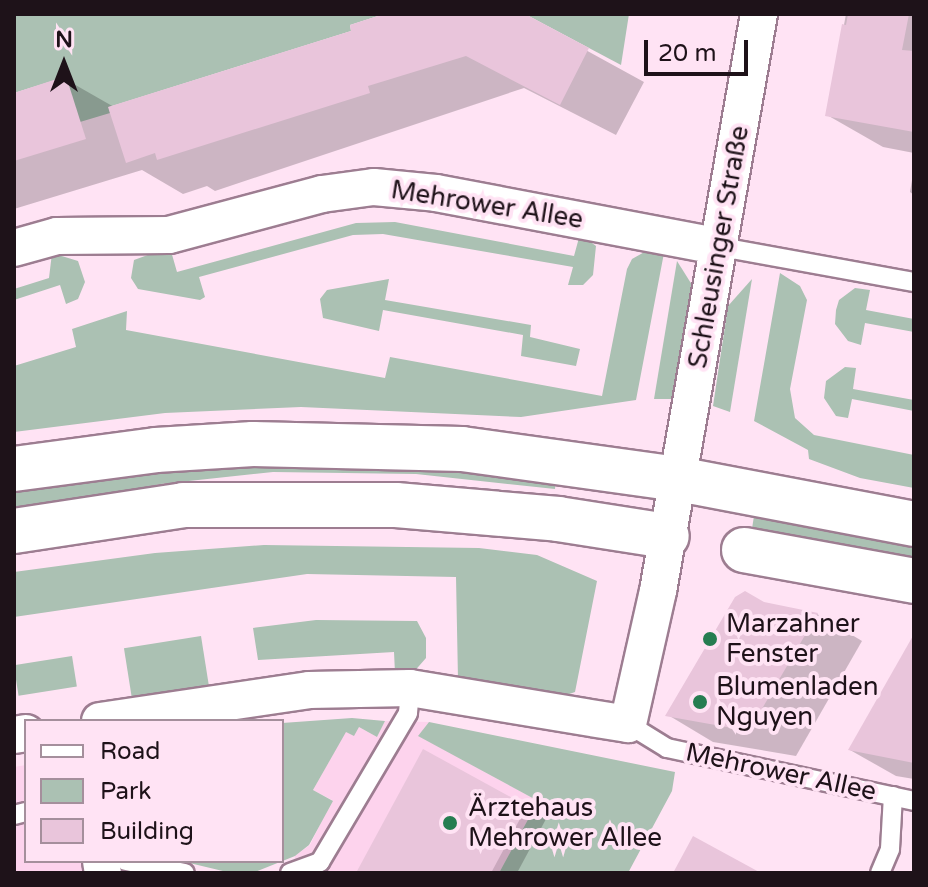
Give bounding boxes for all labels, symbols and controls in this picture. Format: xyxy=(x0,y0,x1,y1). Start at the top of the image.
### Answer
north arrow xyxy=(24,24,104,104)
scale bar xyxy=(648,24,752,74)
text: N xyxy=(55,27,73,53)
text: 20 m xyxy=(658,39,716,68)
street label: Schleusinger Straße xyxy=(682,123,756,371)
street label: Mehrower Allee xyxy=(389,174,585,236)
place label: Marzahner Fenster xyxy=(726,608,860,670)
marker: Marzahner Fenster xyxy=(701,630,719,648)
place label: Blumenladen Nguyen xyxy=(716,671,879,732)
marker: Blumenladen Nguyen xyxy=(691,693,709,711)
legend xyxy=(24,719,284,863)
text: Road xyxy=(100,737,160,766)
street label: Mehrower Allee xyxy=(683,737,879,807)
text: Park xyxy=(100,777,151,806)
place label: Ärztehaus Mehrower Allee xyxy=(468,792,662,854)
marker: Ärztehaus Mehrower Allee xyxy=(439,812,461,834)
text: Building xyxy=(100,817,194,846)

